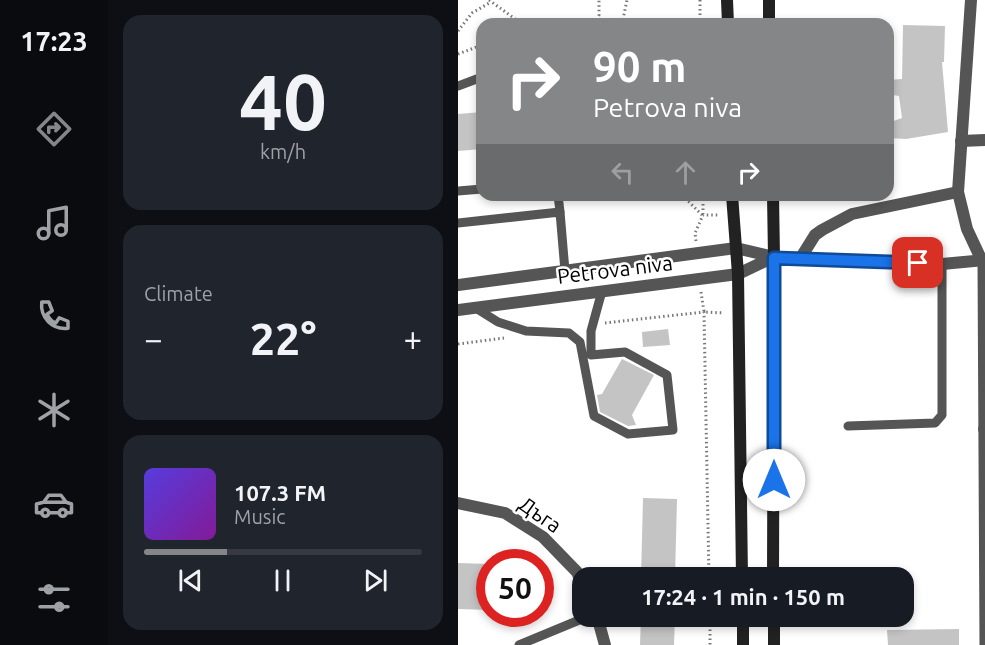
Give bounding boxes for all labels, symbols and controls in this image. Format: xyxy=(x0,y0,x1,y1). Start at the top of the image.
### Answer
text: 17:23 xyxy=(20,26,88,56)
icon: right xyxy=(494,42,572,120)
text: 90 m xyxy=(593,43,687,90)
text: 40 xyxy=(239,57,327,145)
text: Petrova niva xyxy=(593,92,742,122)
icon: directions xyxy=(33,108,75,150)
text: km/h xyxy=(260,140,306,163)
icon: left xyxy=(606,156,639,189)
icon: ahead xyxy=(669,156,702,189)
icon: right xyxy=(732,156,765,189)
icon: music xyxy=(33,202,75,244)
pin xyxy=(892,237,943,288)
icon: arrive xyxy=(901,246,934,279)
street label: Petrova niva xyxy=(556,250,674,288)
text: Climate xyxy=(144,282,213,305)
icon: phone xyxy=(33,295,75,337)
text: 22° xyxy=(250,313,316,364)
text: − xyxy=(144,320,163,357)
text: + xyxy=(403,320,422,357)
icon: climate xyxy=(33,389,75,431)
position arrow xyxy=(742,448,806,512)
text: 107.3 FM xyxy=(234,480,326,505)
icon: car xyxy=(33,483,75,525)
street label: Дъга xyxy=(515,491,566,537)
text: Music xyxy=(234,505,286,528)
speed limit sign: 50 xyxy=(476,549,554,627)
icon: previous xyxy=(174,564,207,597)
icon: pause xyxy=(266,564,299,597)
icon: next xyxy=(359,564,392,597)
icon: filters xyxy=(33,577,75,619)
text: 17:24 · 1 min · 150 m xyxy=(641,584,845,609)

